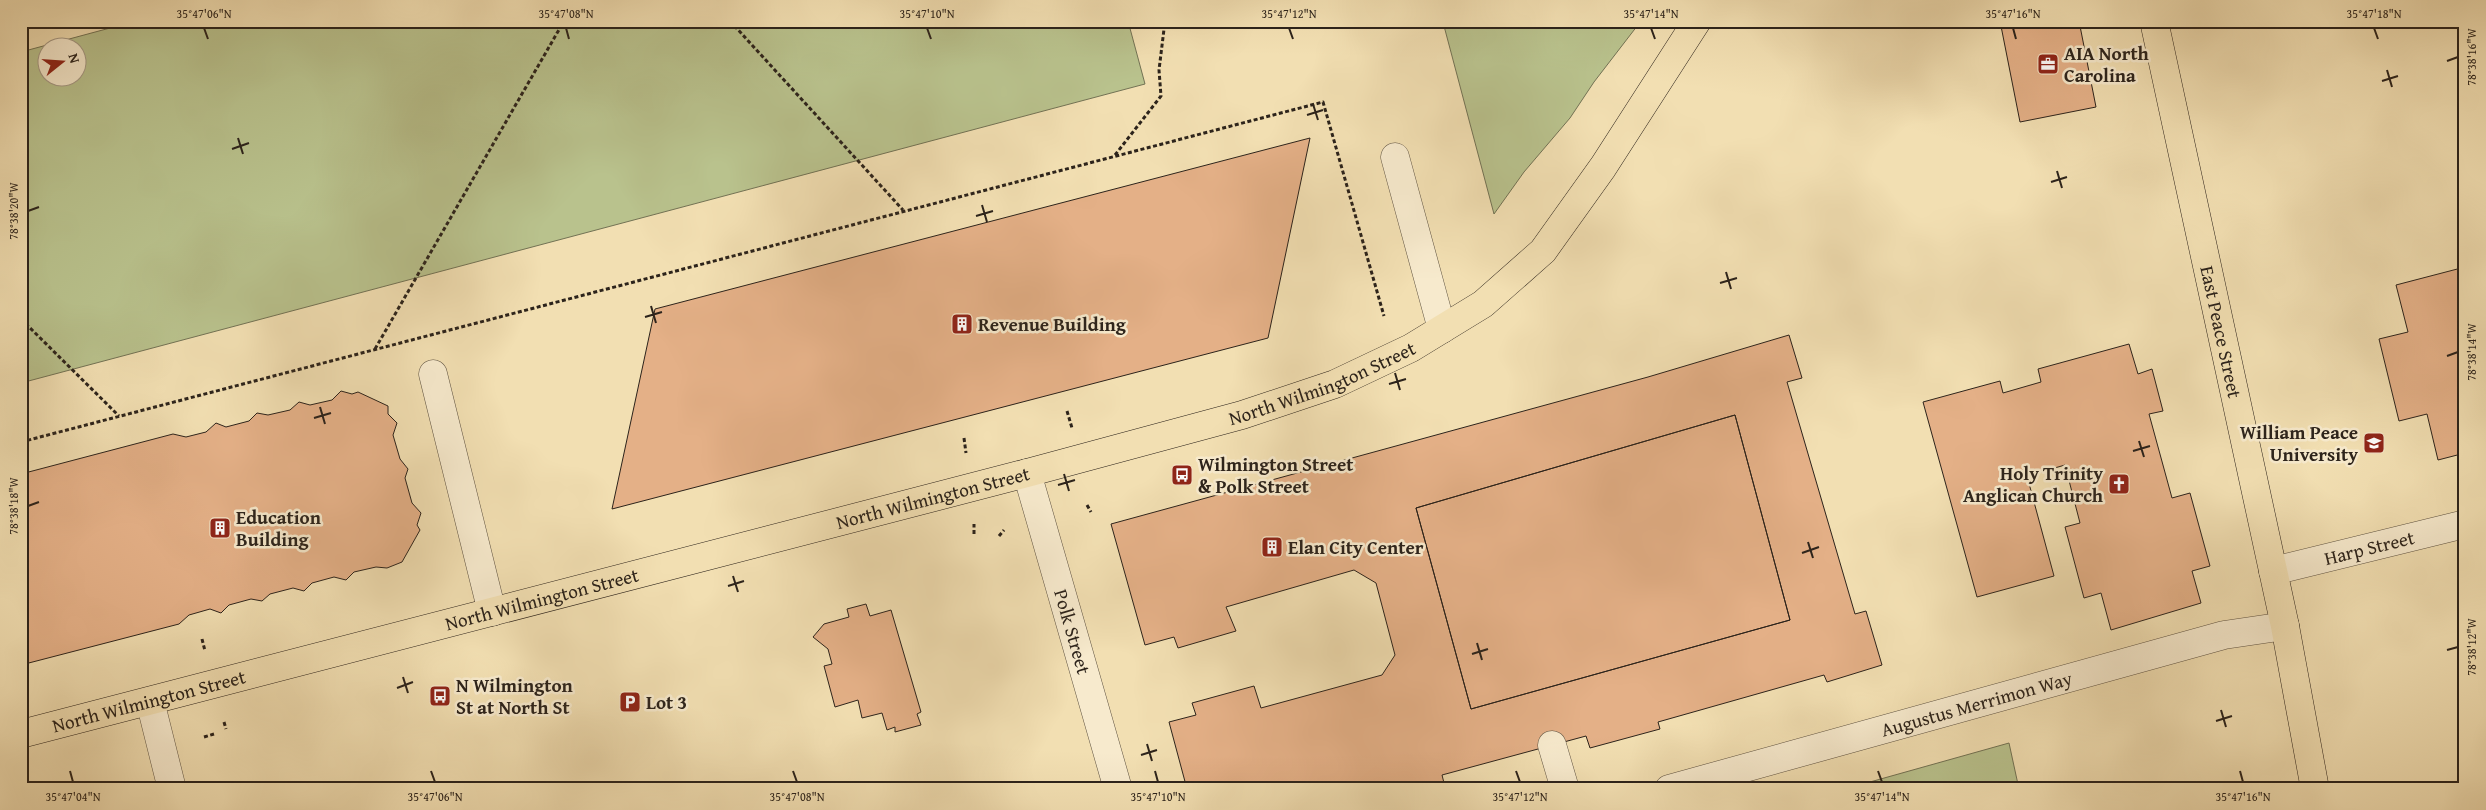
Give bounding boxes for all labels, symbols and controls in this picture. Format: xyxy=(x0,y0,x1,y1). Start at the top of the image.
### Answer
text: 35°47'06"N xyxy=(176,5,232,22)
text: 35°47'08"N xyxy=(538,5,594,22)
text: 35°47'10"N xyxy=(899,5,955,22)
text: 35°47'12"N xyxy=(1261,5,1317,22)
text: 35°47'14"N xyxy=(1623,5,1679,22)
text: 35°47'16"N xyxy=(1985,5,2041,22)
text: 35°47'18"N xyxy=(2346,5,2402,22)
text: 78°38'16"W xyxy=(2463,27,2480,86)
north arrow xyxy=(38,38,88,88)
place label: AIA North Carolina xyxy=(2064,39,2150,89)
text: N xyxy=(64,51,86,66)
office icon: AIA North Carolina xyxy=(2036,52,2060,76)
text: 78°38'20"W xyxy=(5,181,22,240)
street label: East Peace Street xyxy=(2193,263,2249,401)
place label: Revenue Building xyxy=(978,310,1127,338)
building icon: Revenue Building xyxy=(950,312,974,336)
text: 78°38'14"W xyxy=(2463,322,2480,381)
street label: North Wilmington Street xyxy=(1225,334,1420,432)
place label: William Peace University xyxy=(2240,418,2358,468)
school or university icon: William Peace University xyxy=(2362,431,2386,455)
place label: Wilmington Street & Polk Street xyxy=(1198,450,1354,500)
street label: North Wilmington Street xyxy=(833,459,1033,536)
place label: Holy Trinity Anglican Church xyxy=(1963,459,2104,509)
bus stop icon: Wilmington Street & Polk Street xyxy=(1170,463,1194,487)
church icon: Holy Trinity Anglican Church xyxy=(2107,472,2131,496)
text: 78°38'18"W xyxy=(5,476,22,535)
place label: Education Building xyxy=(236,503,322,553)
building icon: Education Building xyxy=(208,516,232,540)
street label: Harp Street xyxy=(2321,523,2417,572)
place label: Elan City Center xyxy=(1288,533,1424,561)
building icon: Elan City Center xyxy=(1260,535,1284,559)
street label: North Wilmington Street xyxy=(442,560,642,637)
street label: Polk Street xyxy=(1047,586,1098,678)
text: 78°38'12"W xyxy=(2463,617,2480,676)
street label: North Wilmington Street xyxy=(49,662,249,739)
street label: Augustus Merrimon Way xyxy=(1878,664,2076,744)
place label: N Wilmington St at North St xyxy=(456,671,574,721)
bus stop icon: N Wilmington St at North St xyxy=(428,684,452,708)
place label: Lot 3 xyxy=(646,688,687,716)
parking icon: Lot 3 xyxy=(618,690,642,714)
text: 35°47'04"N xyxy=(45,788,101,805)
text: 35°47'06"N xyxy=(407,788,463,805)
text: 35°47'08"N xyxy=(769,788,825,805)
text: 35°47'10"N xyxy=(1130,788,1186,805)
text: 35°47'12"N xyxy=(1492,788,1548,805)
text: 35°47'14"N xyxy=(1854,788,1910,805)
text: 35°47'16"N xyxy=(2215,788,2271,805)

